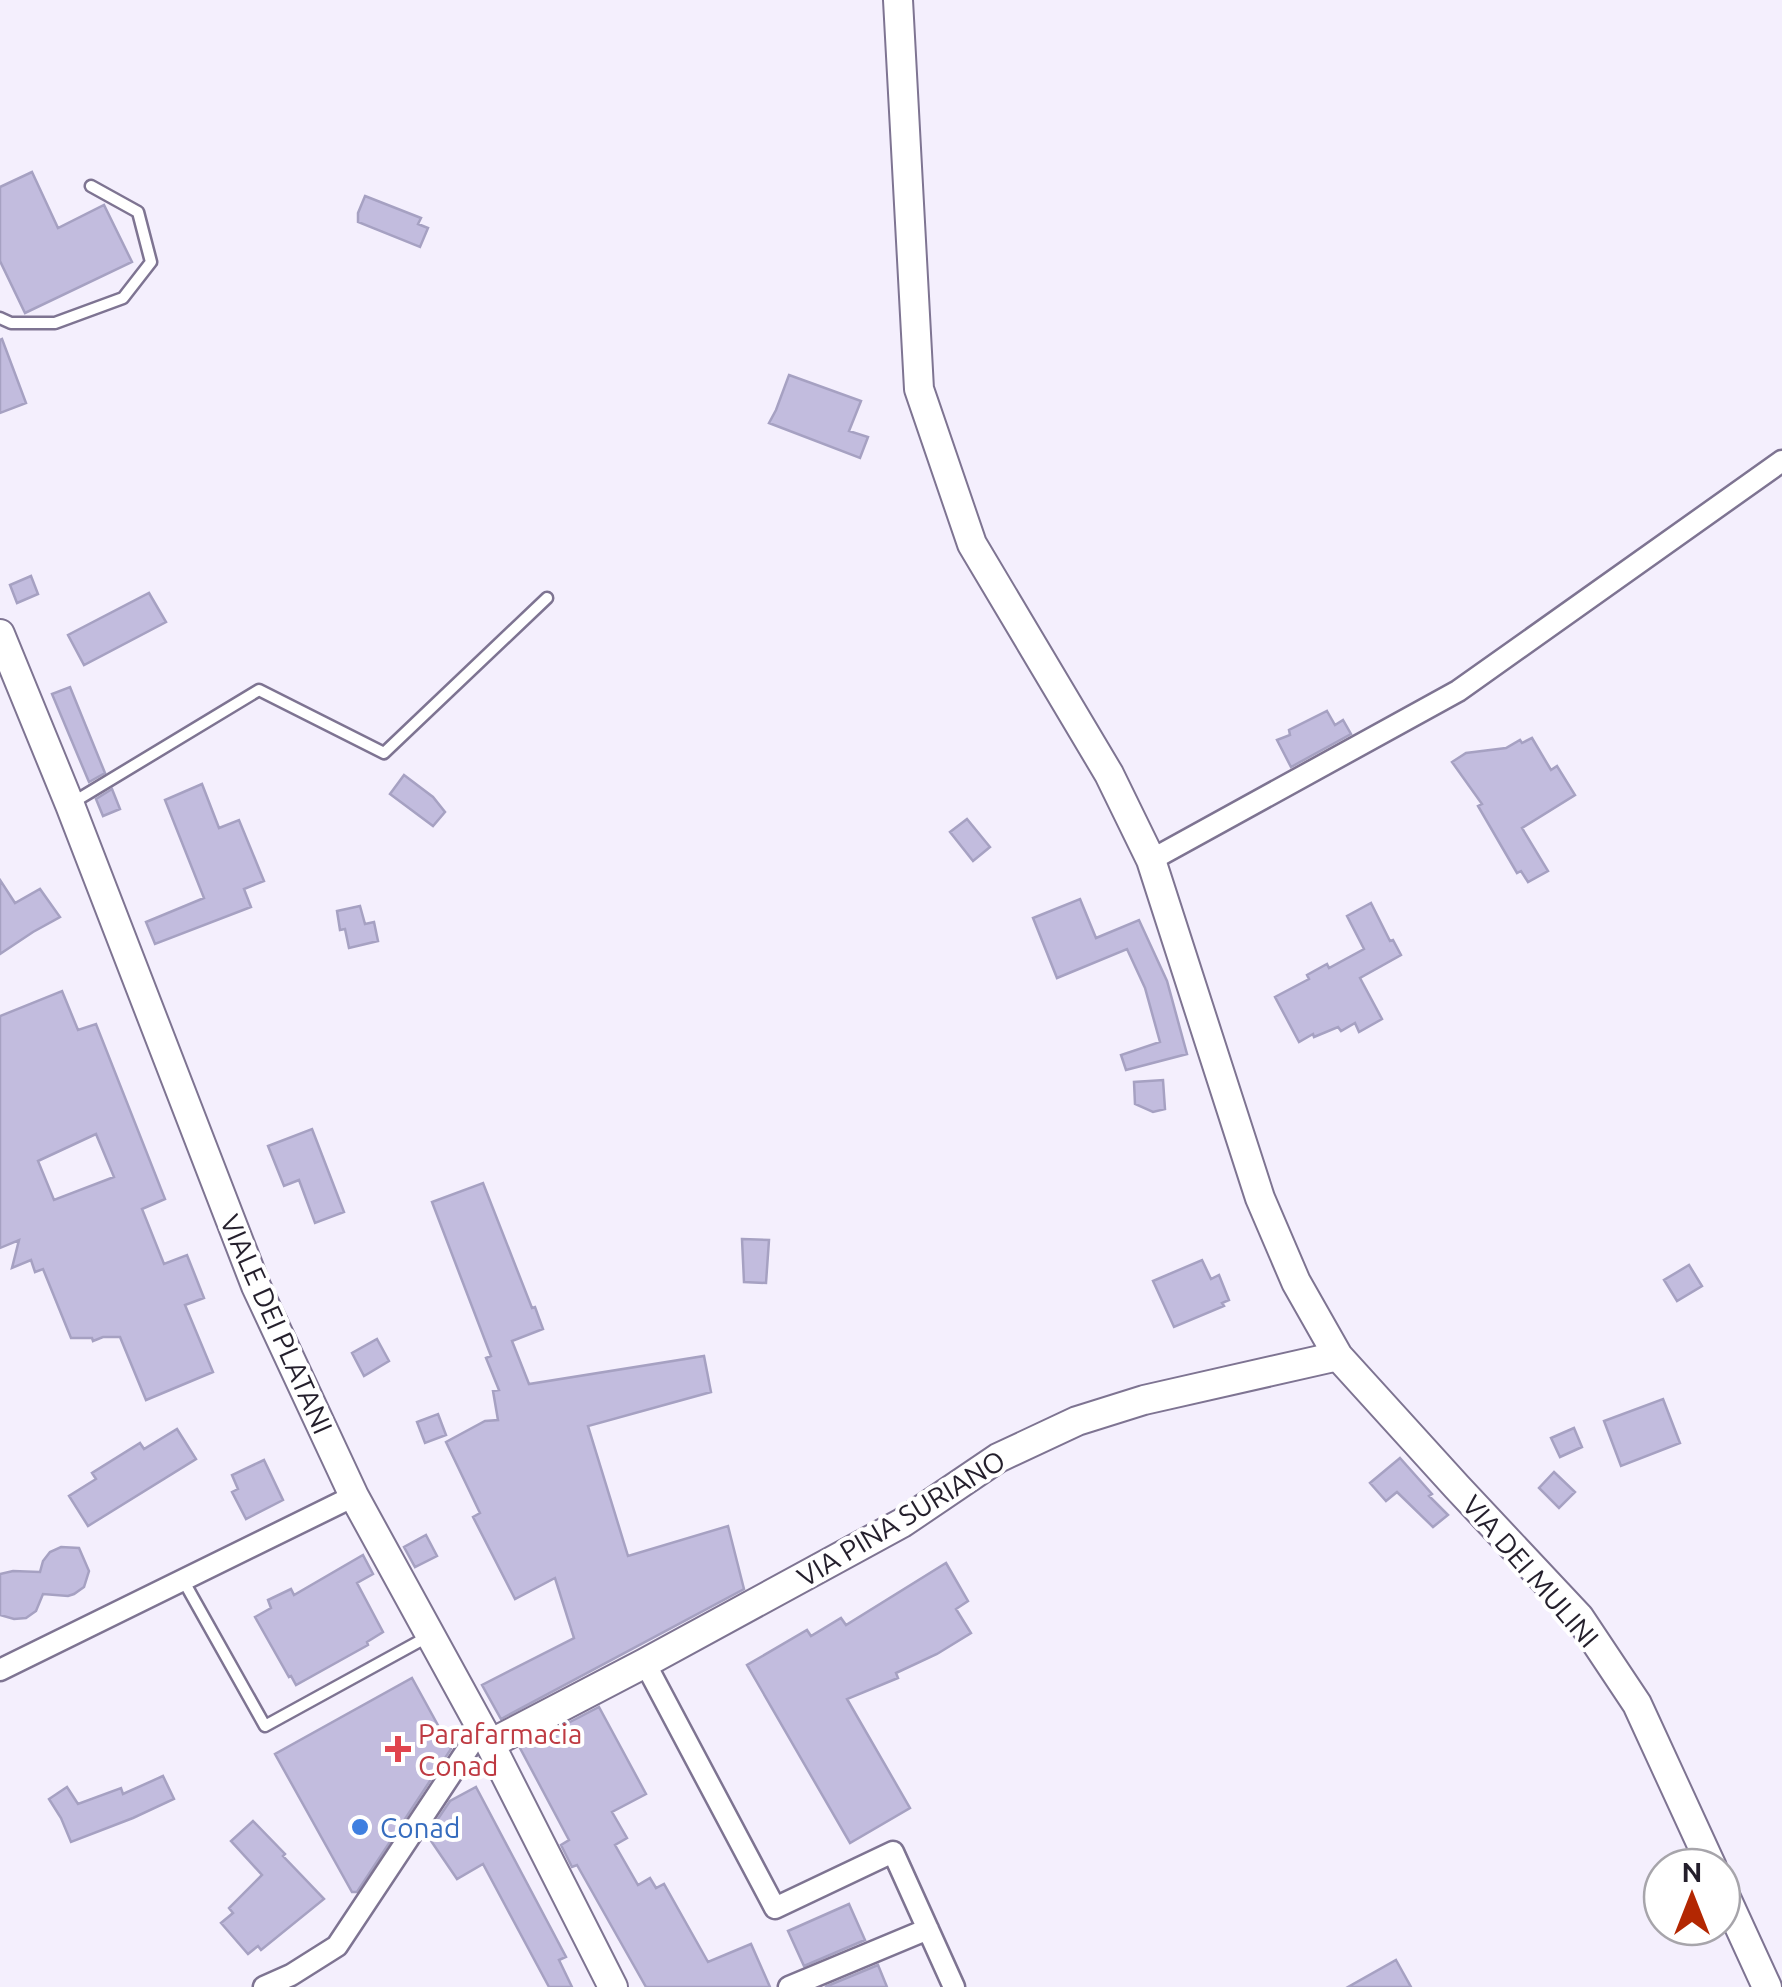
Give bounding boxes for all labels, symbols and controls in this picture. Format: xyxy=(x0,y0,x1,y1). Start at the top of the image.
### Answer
street label: VIALE DEI PLATANI xyxy=(215,1210,339,1438)
street label: VIA PINA SURIANO xyxy=(792,1444,1010,1592)
street label: VIA DEI MULINI xyxy=(1457,1489,1605,1653)
place label: Parafarmacia Conad xyxy=(418,1718,582,1781)
marker: Parafarmacia Conad xyxy=(387,1738,409,1760)
place label: Conad xyxy=(380,1812,460,1843)
marker: Conad xyxy=(349,1816,371,1838)
north arrow xyxy=(1642,1847,1742,1947)
text: N xyxy=(1682,1856,1702,1887)

